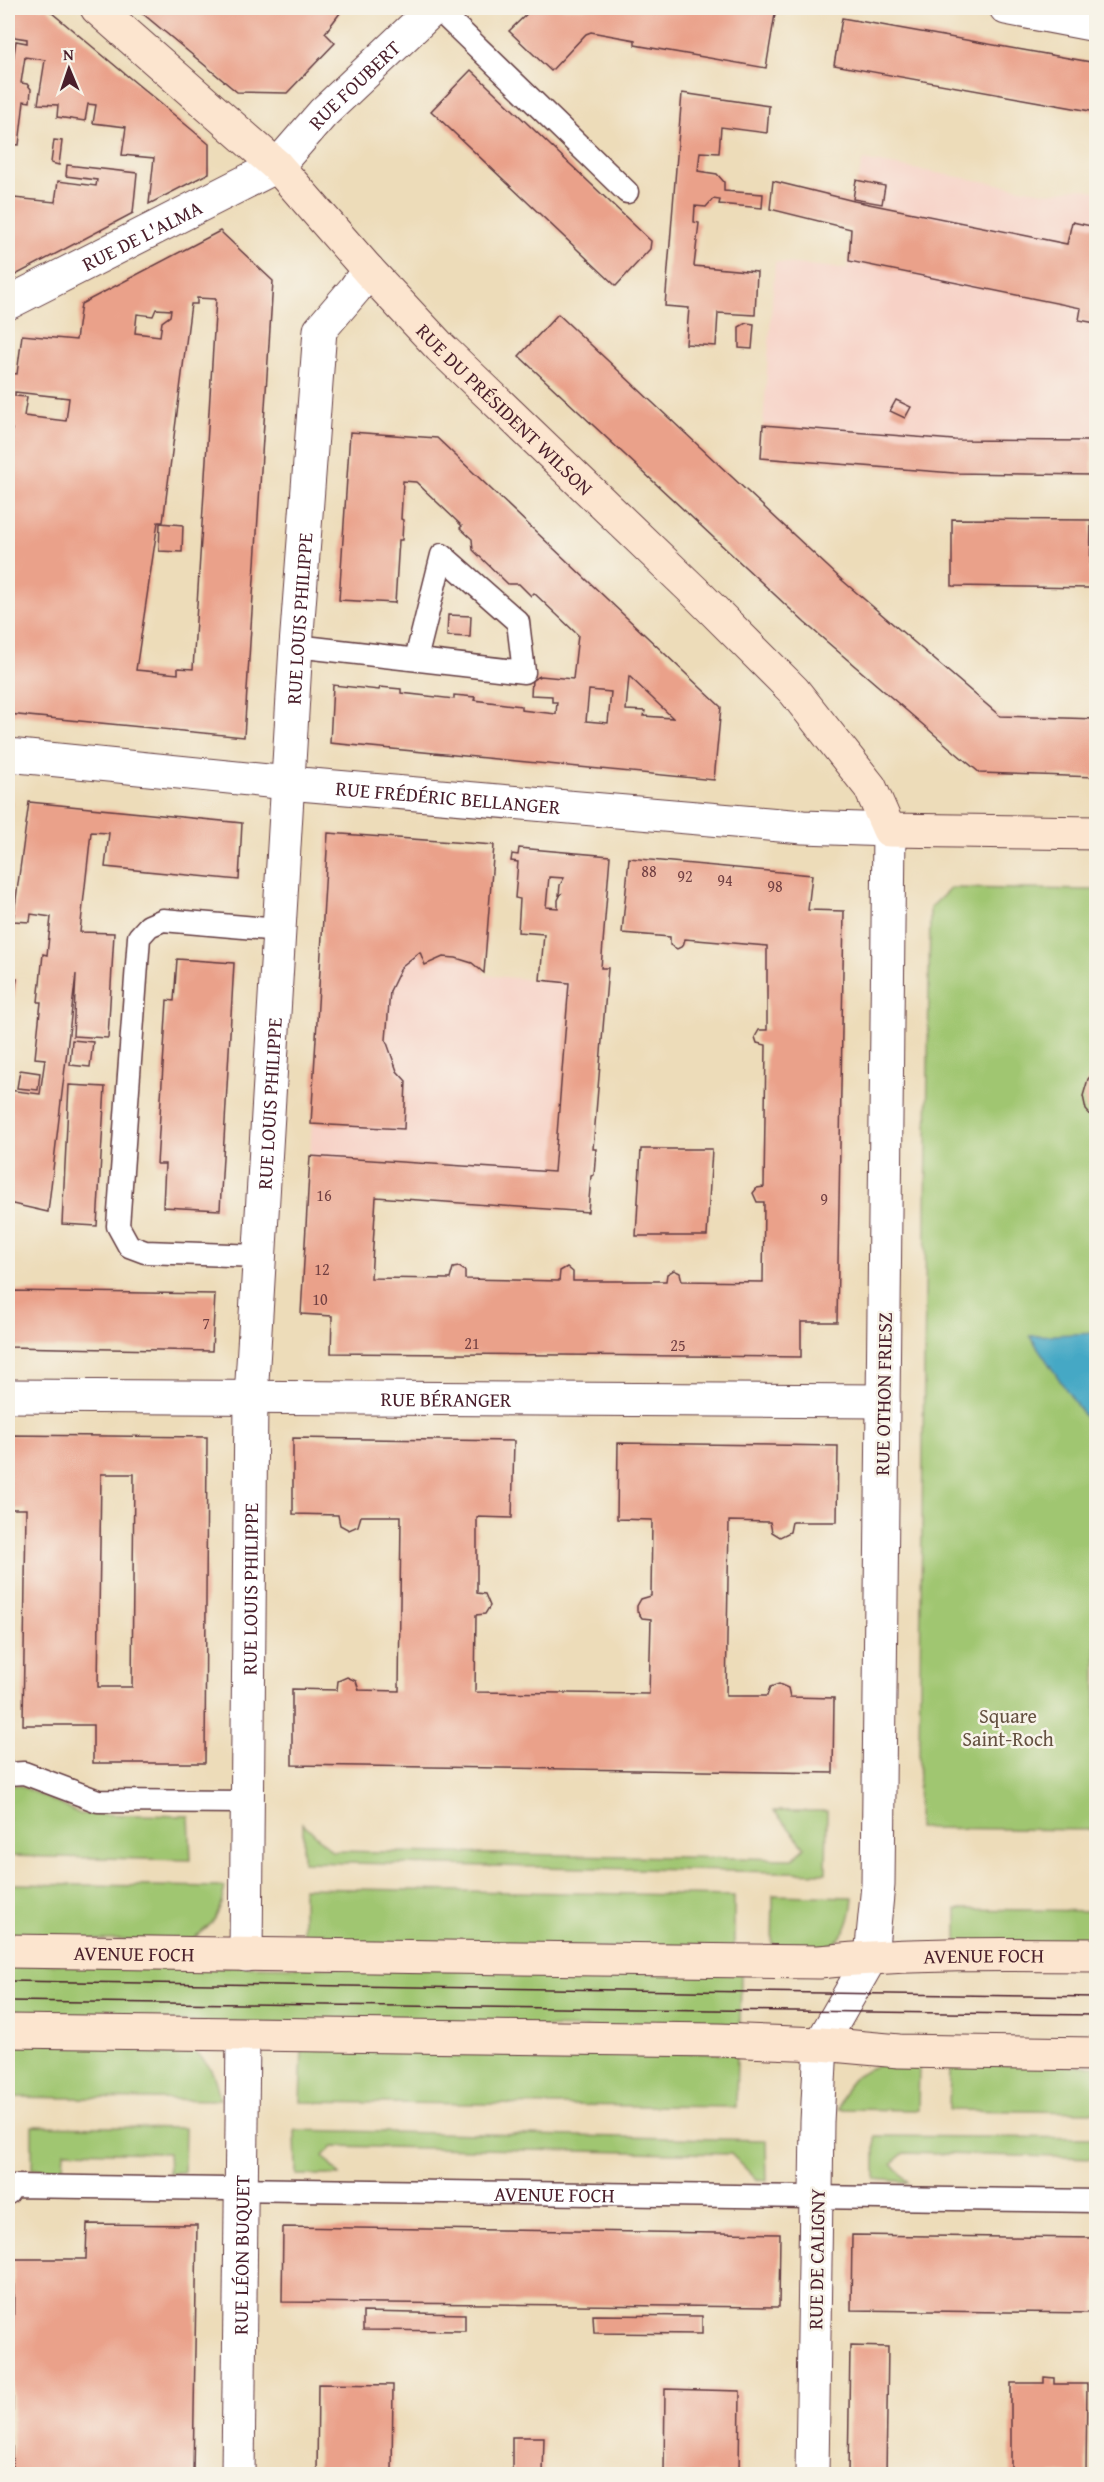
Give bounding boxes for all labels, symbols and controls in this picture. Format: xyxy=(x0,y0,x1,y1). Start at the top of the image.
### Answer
street label: RUE FOUBERT xyxy=(301,33,406,135)
north arrow xyxy=(39,39,99,99)
text: N xyxy=(63,42,75,66)
street label: RUE DE L'ALMA xyxy=(77,192,207,278)
street label: RUE DU PRÉSIDENT WILSON xyxy=(410,316,600,502)
street label: RUE LOUIS PHILIPPE xyxy=(278,531,319,705)
street label: RUE FRÉDÉRIC BELLANGER xyxy=(334,773,562,821)
house number: 88 xyxy=(641,859,657,883)
house number: 92 xyxy=(677,864,693,888)
house number: 94 xyxy=(717,868,733,892)
house number: 98 xyxy=(767,874,783,898)
street label: RUE LOUIS PHILIPPE xyxy=(249,1017,288,1190)
house number: 16 xyxy=(316,1183,332,1207)
house number: 9 xyxy=(820,1187,828,1211)
house number: 12 xyxy=(314,1257,330,1281)
house number: 10 xyxy=(312,1287,328,1311)
house number: 7 xyxy=(202,1311,210,1335)
street label: RUE OTHON FRIESZ xyxy=(867,1312,899,1476)
house number: 21 xyxy=(464,1331,480,1355)
house number: 25 xyxy=(670,1333,686,1357)
street label: RUE BÉRANGER xyxy=(380,1384,512,1413)
street label: RUE LOUIS PHILIPPE xyxy=(234,1503,265,1675)
park label: Square Saint-Roch xyxy=(962,1701,1054,1753)
street label: AVENUE FOCH xyxy=(73,1937,195,1968)
street label: AVENUE FOCH xyxy=(923,1940,1044,1970)
street label: RUE LÉON BUQUET xyxy=(225,2175,256,2335)
street label: AVENUE FOCH xyxy=(494,2178,615,2209)
street label: RUE DE CALIGNY xyxy=(800,2188,832,2330)

